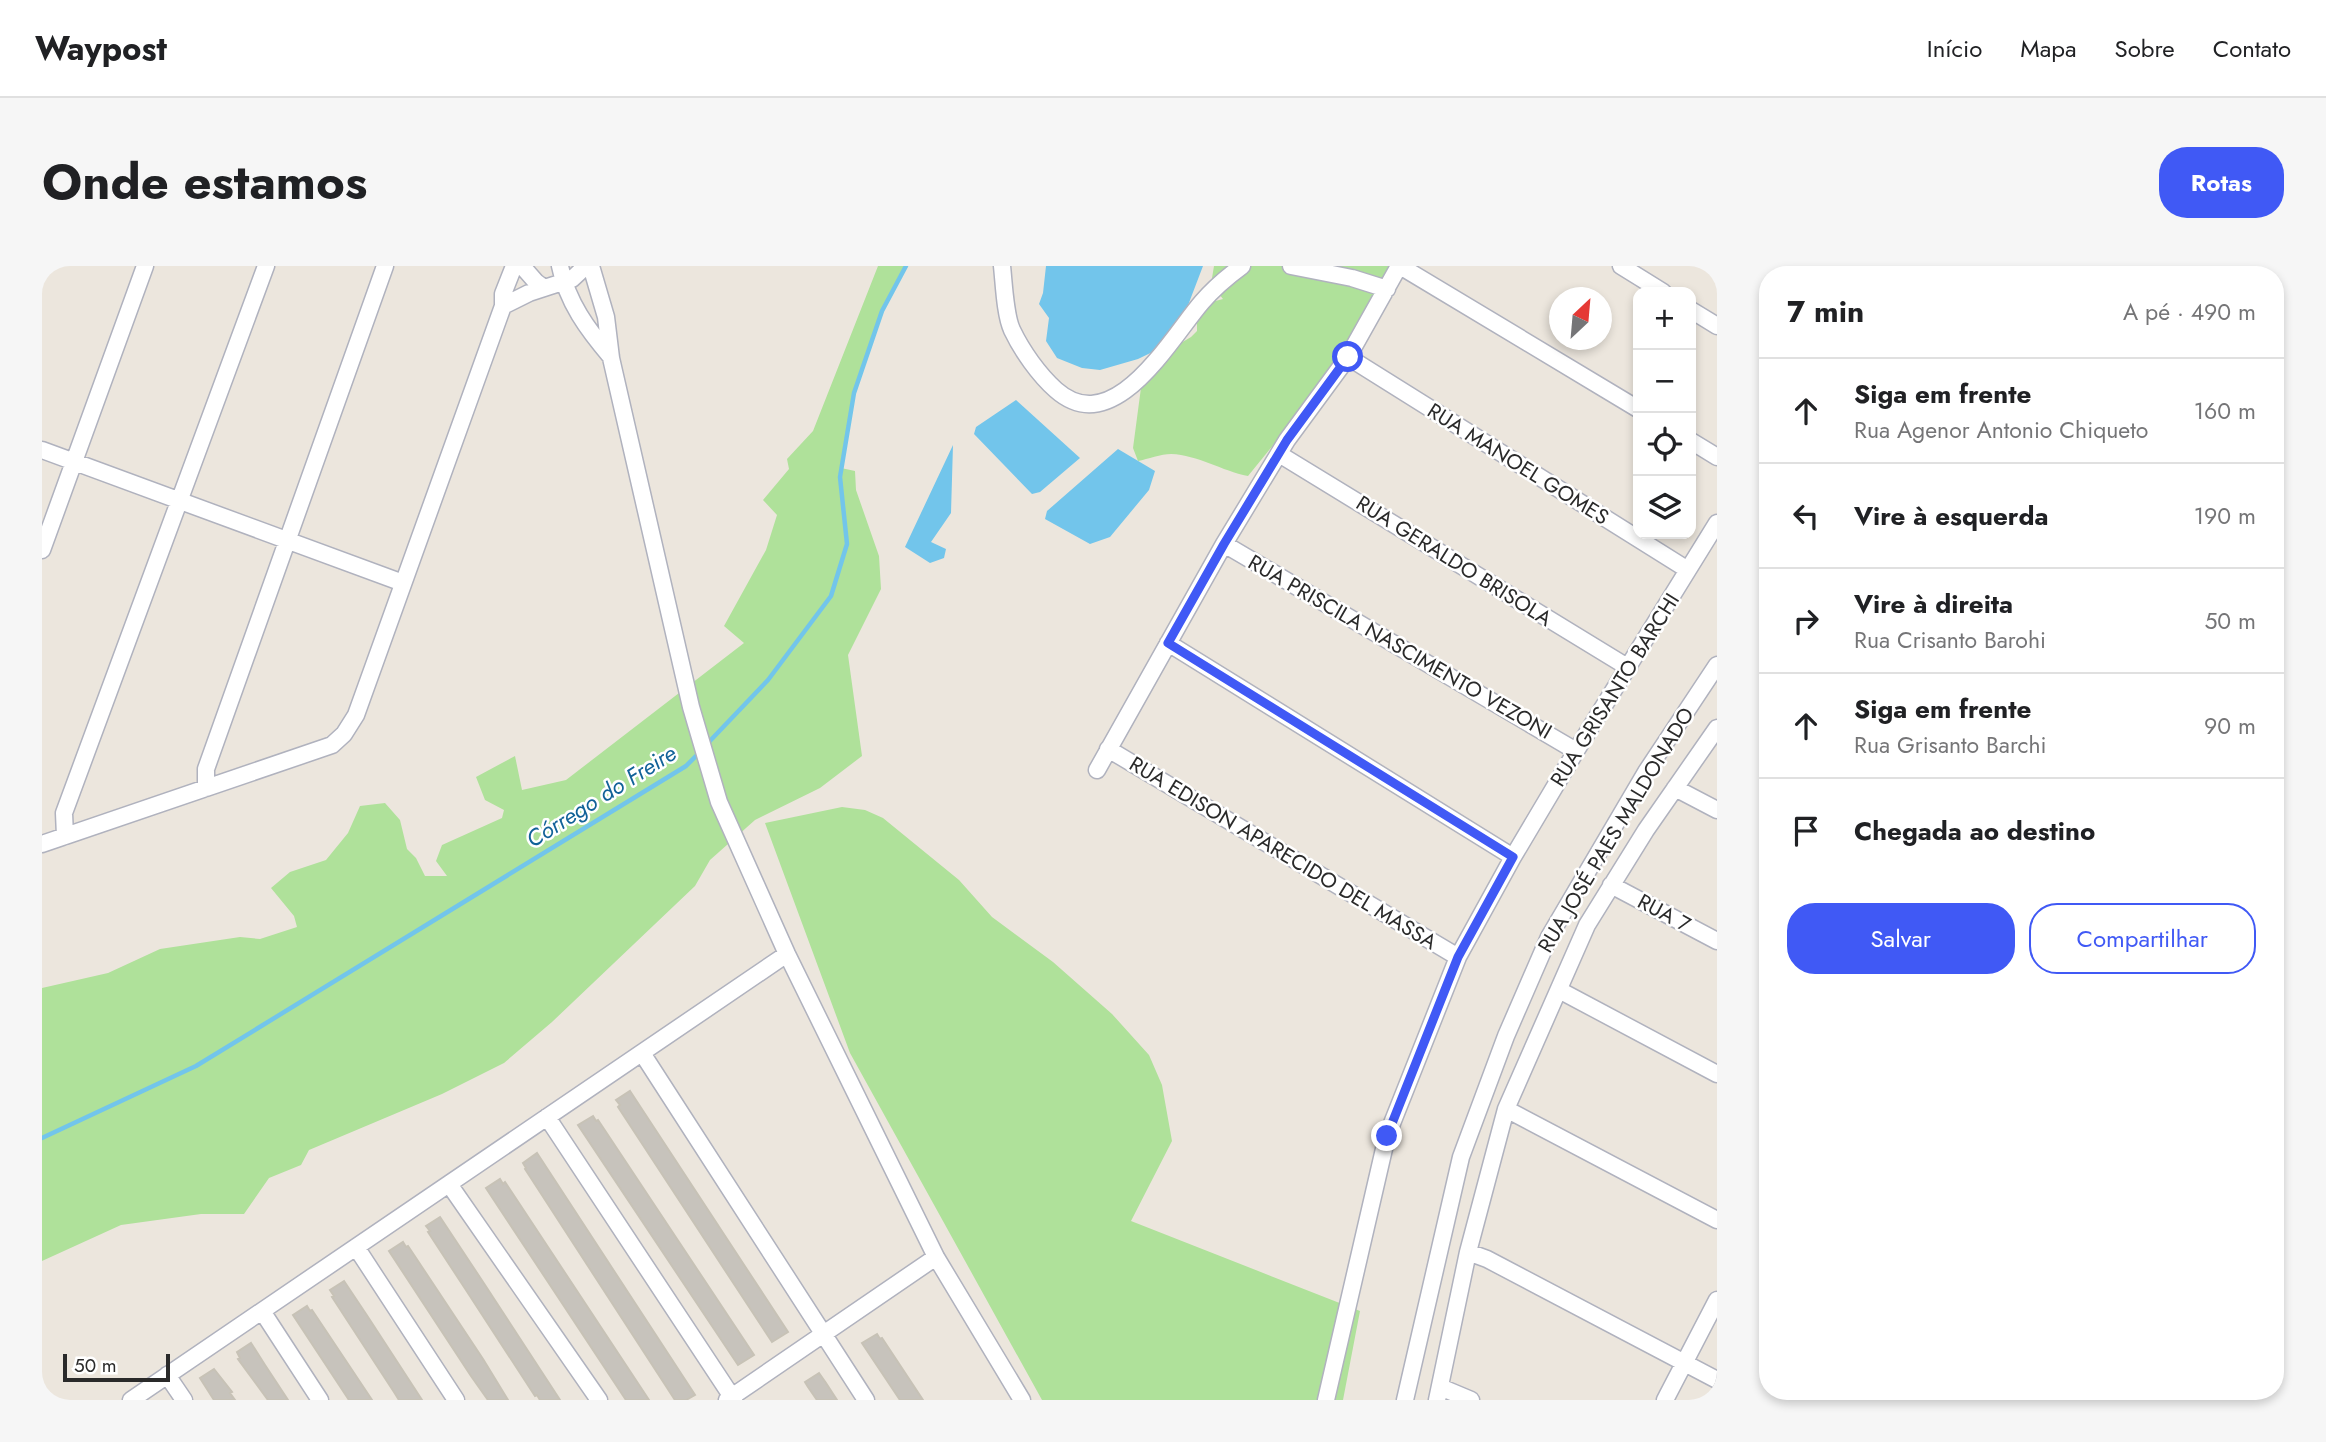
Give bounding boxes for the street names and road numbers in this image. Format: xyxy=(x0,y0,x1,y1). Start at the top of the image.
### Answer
street label: RUA MANOEL GOMES xyxy=(1421,396,1615,532)
street label: RUA GERALDO BRISOLA xyxy=(1350,488,1558,634)
street label: RUA PRISCILA NASCIMENTO VEZONI xyxy=(1243,547,1557,747)
street label: RUA GRISANTO BARCHI xyxy=(1543,587,1687,793)
street label: RUA JOSÉ PAES MALDONADO xyxy=(1531,702,1701,958)
street label: RUA EDISON APARECIDO DEL MASSA xyxy=(1124,749,1442,957)
street label: RUA 7 xyxy=(1632,887,1696,939)

